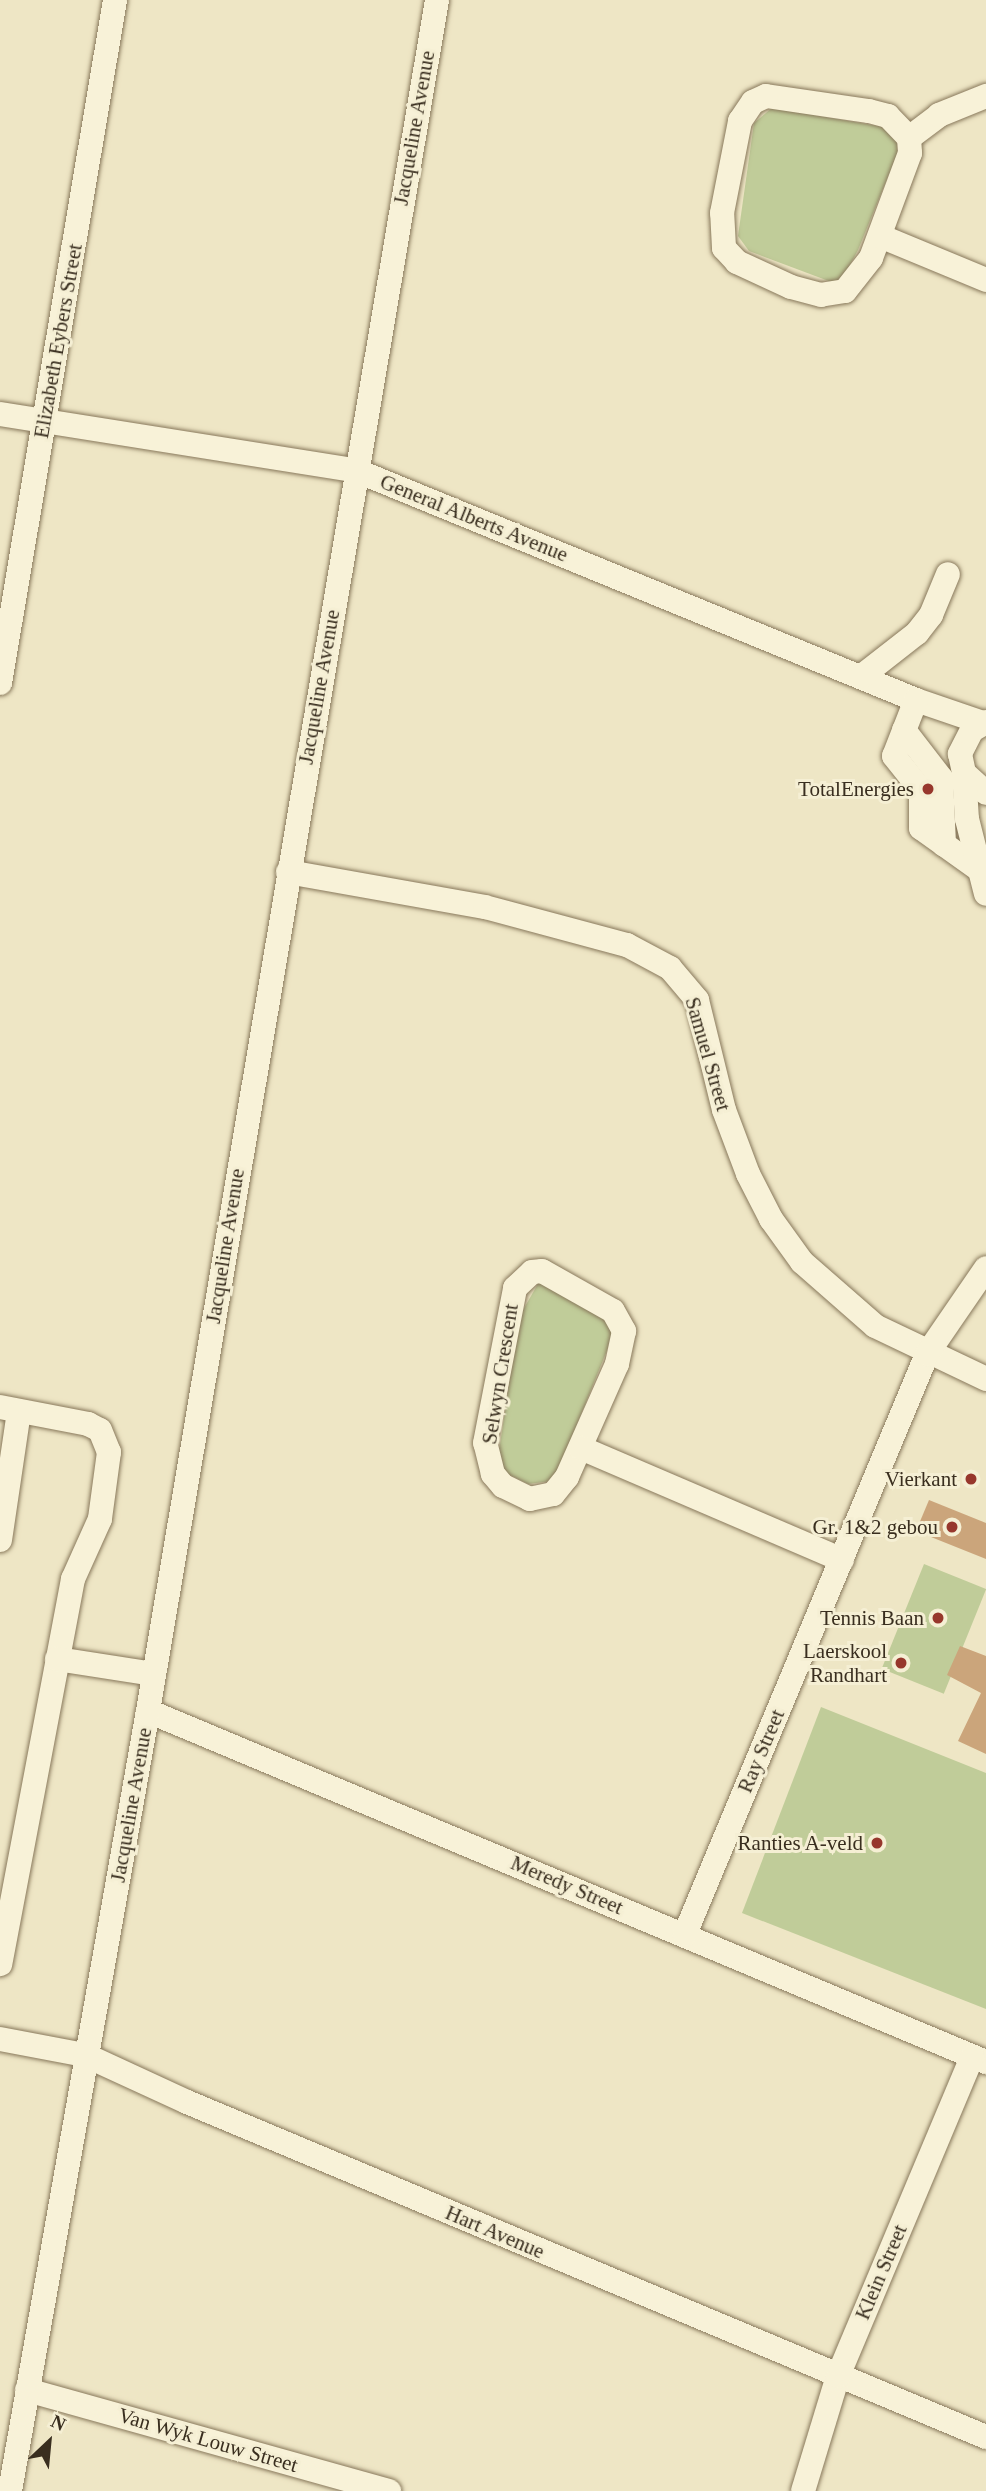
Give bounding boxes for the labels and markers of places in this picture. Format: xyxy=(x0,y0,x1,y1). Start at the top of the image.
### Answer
place label: TotalEnergies xyxy=(798,776,914,802)
marker: TotalEnergies xyxy=(920,781,936,797)
place label: Vierkant xyxy=(885,1466,957,1492)
marker: Vierkant xyxy=(963,1471,979,1487)
place label: Gr. 1&2 gebou xyxy=(813,1514,938,1540)
marker: Gr. 1&2 gebou xyxy=(944,1519,960,1535)
place label: Tennis Baan xyxy=(820,1605,924,1631)
marker: Tennis Baan xyxy=(930,1610,946,1626)
place label: Laerskool Randhart xyxy=(803,1638,887,1688)
marker: Laerskool Randhart xyxy=(893,1655,909,1671)
place label: Ranties A-veld xyxy=(736,1830,863,1856)
marker: Ranties A-veld xyxy=(869,1835,885,1851)

